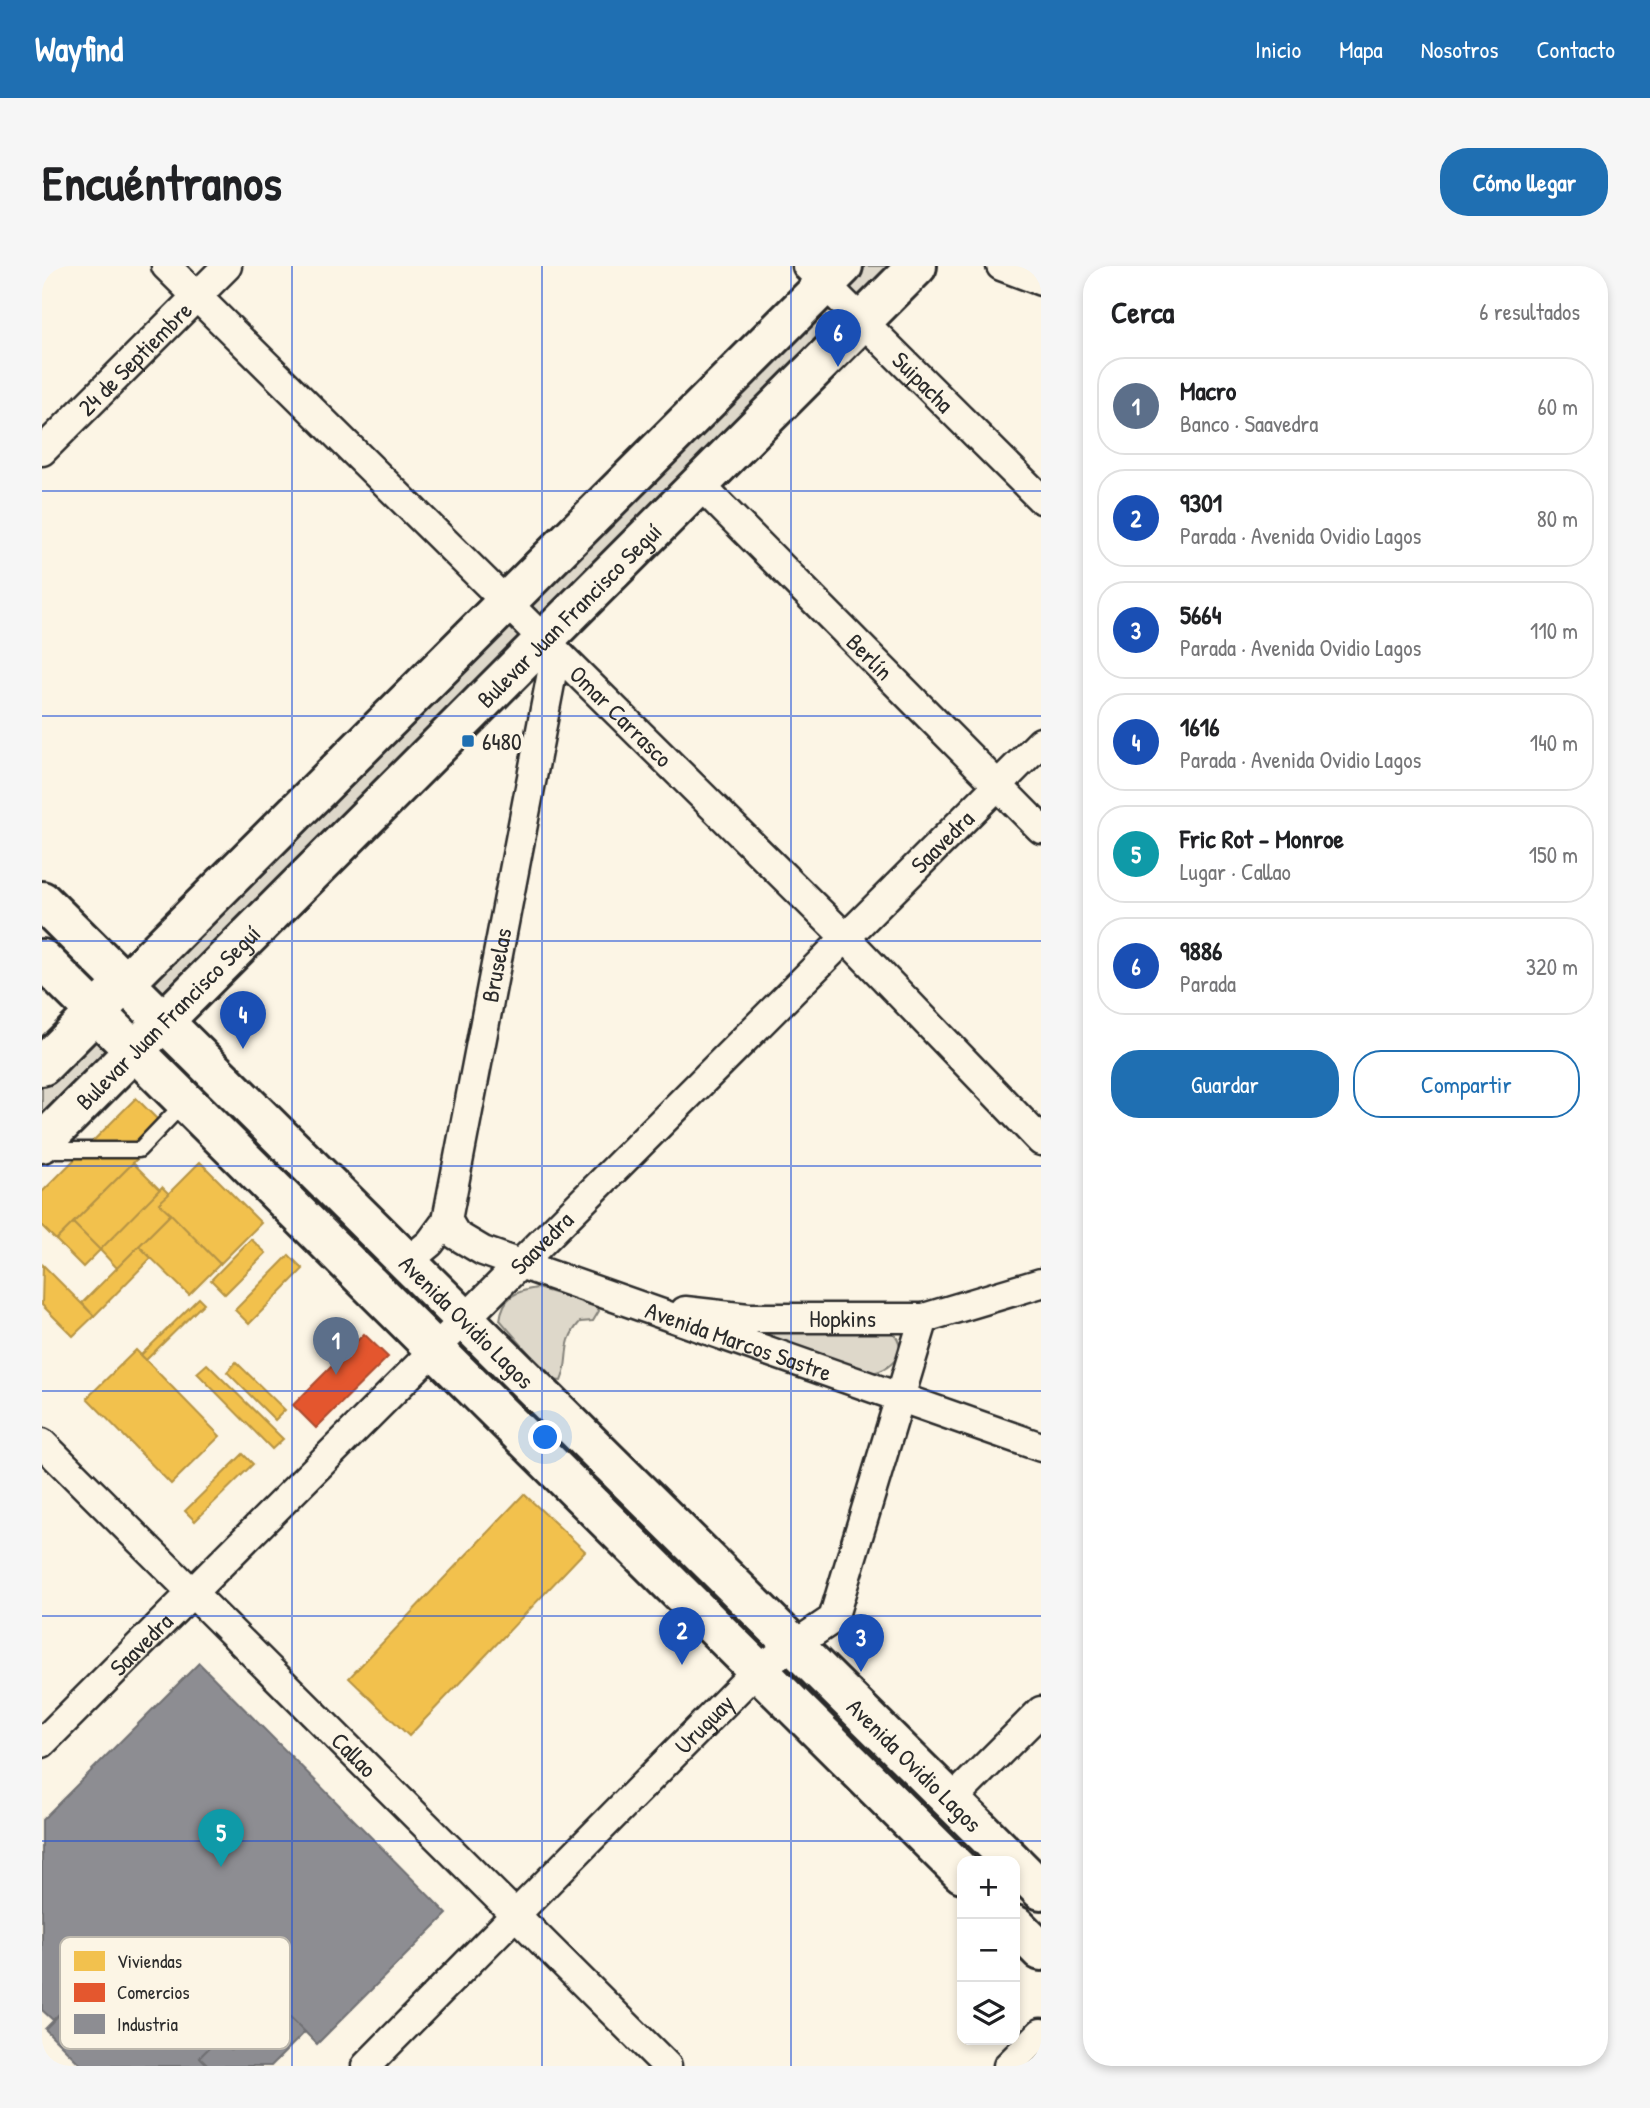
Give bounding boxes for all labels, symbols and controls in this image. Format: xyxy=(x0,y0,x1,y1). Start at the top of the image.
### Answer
text: Wayfind xyxy=(35,27,123,71)
text: Inicio xyxy=(1255,33,1301,65)
text: Mapa xyxy=(1339,33,1383,65)
text: Nosotros xyxy=(1421,33,1498,65)
text: Contacto xyxy=(1536,33,1615,65)
button: Cómo llegar xyxy=(1440,148,1608,216)
text: Encuéntranos xyxy=(42,149,282,215)
text: Cerca xyxy=(1111,292,1174,332)
street label: 24 de Septiembre xyxy=(71,294,199,422)
text: 6 resultados xyxy=(1479,296,1580,327)
pin: 6 xyxy=(815,309,861,367)
street label: Suipacha xyxy=(886,344,961,419)
text: Macro xyxy=(1180,373,1236,408)
text: 1 xyxy=(1132,391,1140,422)
text: 60 m xyxy=(1538,391,1578,422)
text: Banco · Saavedra xyxy=(1180,408,1318,439)
text: 9301 xyxy=(1180,485,1222,520)
text: 2 xyxy=(1131,503,1141,534)
text: 80 m xyxy=(1537,503,1578,534)
street label: Bulevar Juan Francisco Seguí xyxy=(470,515,668,714)
text: Parada · Avenida Ovidio Lagos xyxy=(1180,520,1421,551)
text: 5664 xyxy=(1180,597,1222,632)
text: 3 xyxy=(1131,615,1141,646)
text: 110 m xyxy=(1530,615,1578,646)
street label: Berlín xyxy=(840,626,900,687)
text: Parada · Avenida Ovidio Lagos xyxy=(1180,632,1421,663)
street label: Omar Carrasco xyxy=(563,658,680,774)
text: 1616 xyxy=(1180,709,1220,744)
place label: 6480 xyxy=(482,725,522,757)
text: 4 xyxy=(1132,727,1140,758)
text: 140 m xyxy=(1530,727,1578,758)
marker: 6480 xyxy=(460,733,476,749)
text: Parada · Avenida Ovidio Lagos xyxy=(1180,744,1421,775)
street label: Saavedra xyxy=(903,803,981,880)
text: Fric Rot - Monroe xyxy=(1180,821,1344,856)
text: 5 xyxy=(1131,839,1141,870)
text: 150 m xyxy=(1529,839,1578,870)
text: Lugar · Callao xyxy=(1180,856,1291,887)
street label: Bulevar Juan Francisco Seguí xyxy=(68,918,267,1116)
street label: Bruselas xyxy=(473,925,519,1005)
text: 9886 xyxy=(1180,933,1222,968)
text: 6 xyxy=(1131,951,1141,982)
text: 320 m xyxy=(1526,951,1578,982)
text: Parada xyxy=(1180,968,1236,999)
pin: 4 xyxy=(220,991,266,1049)
button: Guardar xyxy=(1111,1050,1339,1118)
button: Compartir xyxy=(1353,1050,1580,1118)
street label: Saavedra xyxy=(503,1204,580,1281)
street label: Avenida Ovidio Lagos xyxy=(393,1248,541,1396)
street label: Avenida Marcos Sastre xyxy=(642,1293,836,1388)
street label: Hopkins xyxy=(809,1302,876,1334)
pin: 1 xyxy=(313,1317,359,1375)
your location xyxy=(528,1420,562,1454)
street label: Saavedra xyxy=(102,1605,179,1682)
pin: 2 xyxy=(659,1607,705,1665)
pin: 3 xyxy=(838,1614,884,1672)
street label: Uruguay xyxy=(667,1687,741,1761)
street label: Avenida Ovidio Lagos xyxy=(840,1691,989,1839)
street label: Callao xyxy=(325,1725,384,1784)
pin: 5 xyxy=(198,1809,244,1867)
map controls xyxy=(957,1856,1020,2045)
button: + xyxy=(957,1856,1020,1919)
button: − xyxy=(957,1919,1020,1982)
legend xyxy=(60,1937,290,2049)
text: Viviendas xyxy=(117,1948,182,1974)
text: Comercios xyxy=(117,1979,189,2005)
button: layers xyxy=(957,1982,1020,2045)
text: Industria xyxy=(117,2011,178,2037)

